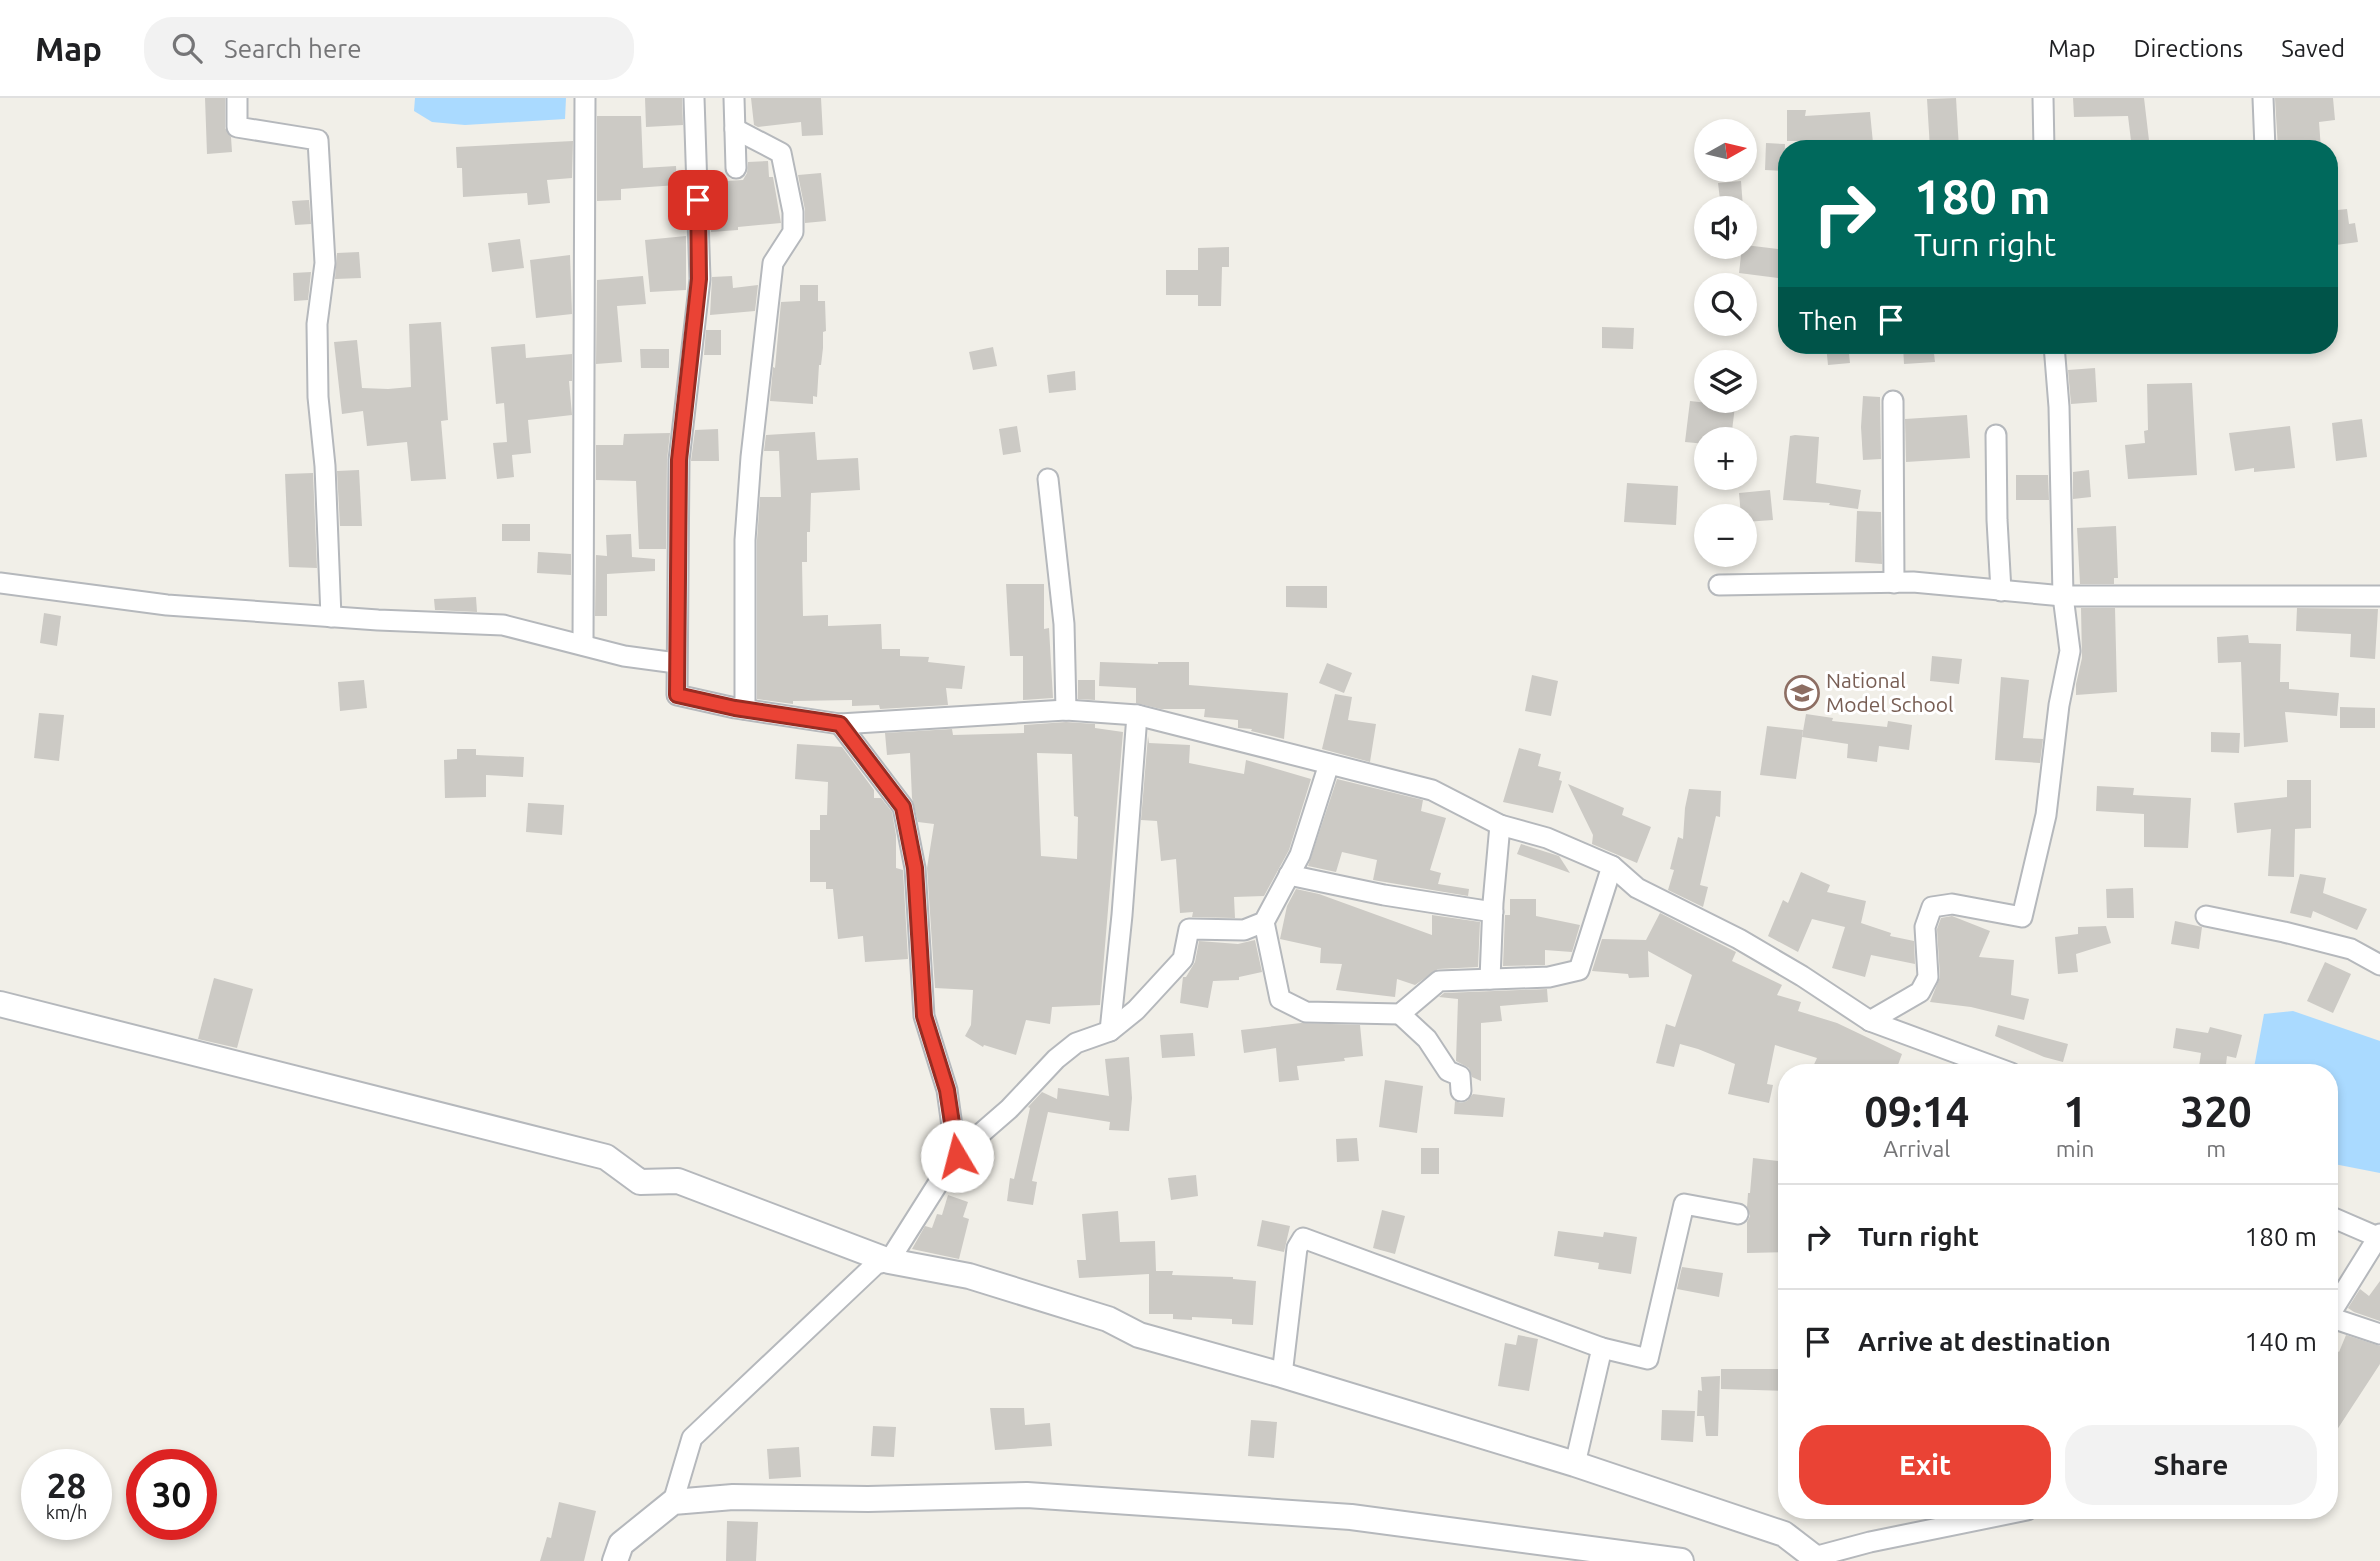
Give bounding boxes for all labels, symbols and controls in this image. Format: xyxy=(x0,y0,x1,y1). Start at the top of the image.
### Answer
search box xyxy=(144,17,634,80)
icon: search xyxy=(168,29,206,67)
text: Map xyxy=(35,30,102,67)
text: Search here xyxy=(224,34,362,63)
text: Map xyxy=(2048,35,2095,62)
text: Directions xyxy=(2133,35,2243,62)
text: Saved xyxy=(2281,35,2345,62)
north arrow xyxy=(1694,119,1757,182)
map controls xyxy=(1694,119,1757,567)
icon: right xyxy=(1799,168,1890,259)
text: 180 m xyxy=(1914,168,2051,223)
pin xyxy=(668,170,728,230)
icon: arrive xyxy=(679,181,717,219)
button: sound xyxy=(1694,196,1757,259)
text: Turn right xyxy=(1914,226,2056,262)
button: search xyxy=(1694,273,1757,336)
icon: arrive xyxy=(1872,301,1910,339)
text: Then xyxy=(1799,306,1858,335)
button: layers xyxy=(1694,350,1757,413)
button: + xyxy=(1694,427,1757,490)
button: − xyxy=(1694,504,1757,567)
place label: National Model School xyxy=(1826,668,1954,716)
school or university icon: National Model School xyxy=(1783,674,1821,712)
text: 09:14 xyxy=(1864,1088,1969,1135)
text: 1 xyxy=(2063,1088,2087,1135)
text: 320 xyxy=(2181,1088,2252,1135)
position arrow xyxy=(920,1119,994,1193)
text: Arrival xyxy=(1883,1136,1950,1161)
text: min xyxy=(2056,1136,2094,1161)
text: m xyxy=(2206,1136,2226,1161)
icon: right xyxy=(1799,1218,1837,1256)
text: Turn right xyxy=(1858,1222,1979,1251)
text: 180 m xyxy=(2245,1222,2317,1251)
icon: arrive xyxy=(1799,1323,1837,1361)
text: Arrive at destination xyxy=(1858,1327,2111,1356)
text: 140 m xyxy=(2245,1327,2317,1356)
button: Exit xyxy=(1799,1425,2051,1505)
button: Share xyxy=(2065,1425,2317,1505)
speed limit sign: 30 xyxy=(126,1449,217,1540)
text: 28 xyxy=(47,1465,86,1505)
text: km/h xyxy=(46,1502,87,1522)

